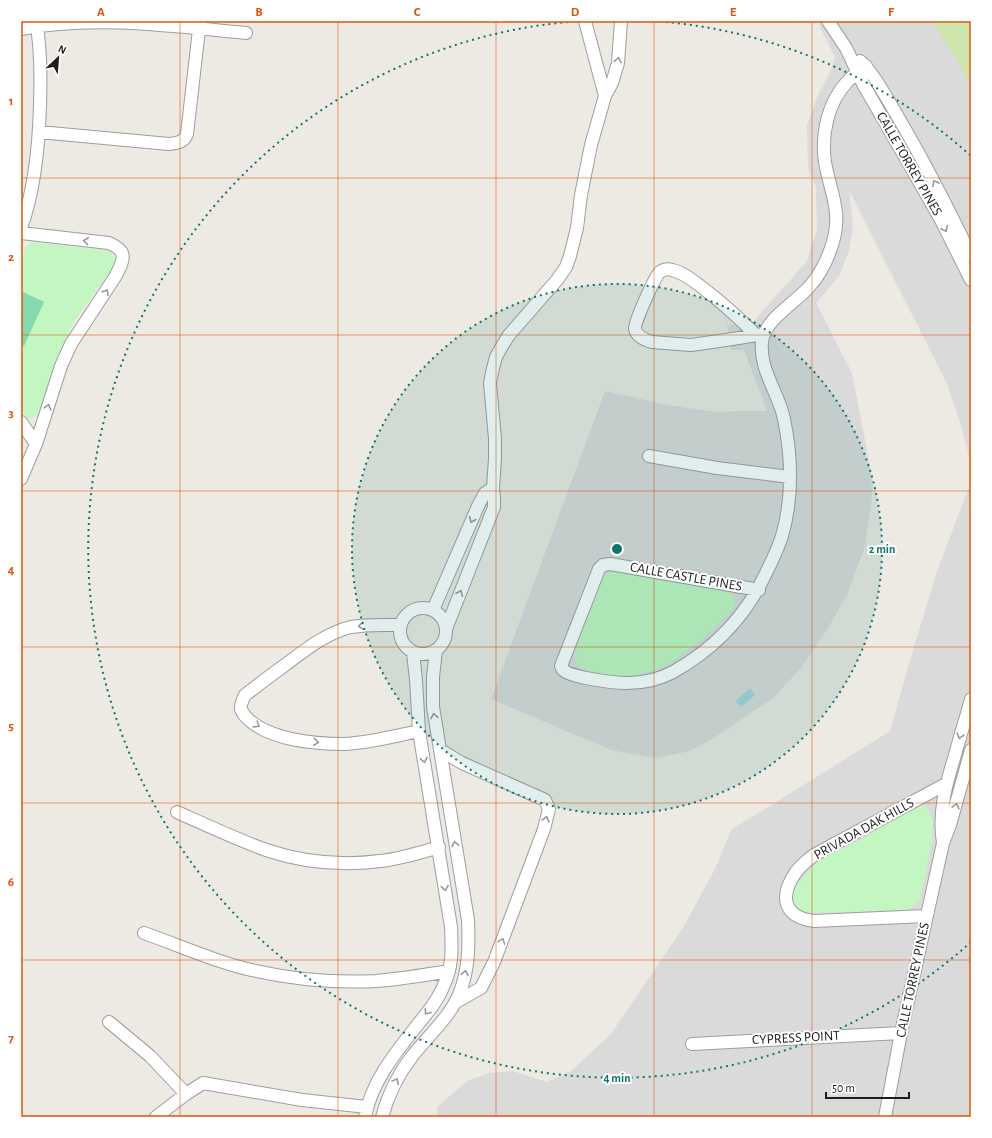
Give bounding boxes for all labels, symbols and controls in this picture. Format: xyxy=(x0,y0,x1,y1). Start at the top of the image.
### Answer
text: A xyxy=(97,6,105,19)
text: B xyxy=(255,6,263,19)
text: C xyxy=(414,6,421,19)
text: D xyxy=(571,6,580,19)
text: E xyxy=(730,6,737,19)
text: F xyxy=(888,6,895,19)
north arrow xyxy=(38,38,78,78)
text: N xyxy=(56,43,68,56)
one-way arrow xyxy=(613,57,622,63)
text: 1 xyxy=(9,95,13,108)
street label: CALLE TORREY PINES xyxy=(874,110,944,218)
one-way arrow xyxy=(932,180,940,187)
one-way arrow xyxy=(940,225,948,232)
one-way arrow xyxy=(83,236,89,245)
text: 2 xyxy=(8,251,14,264)
one-way arrow xyxy=(101,289,109,296)
one-way arrow xyxy=(43,404,52,411)
text: 3 xyxy=(8,407,14,420)
one-way arrow xyxy=(468,516,476,523)
centre of rings xyxy=(610,542,624,556)
text: 2 min xyxy=(869,543,895,555)
street label: CALLE CASTLE PINES xyxy=(629,560,743,594)
text: 4 xyxy=(8,564,15,577)
one-way arrow xyxy=(455,590,463,598)
one-way arrow xyxy=(358,621,365,630)
one-way arrow xyxy=(430,713,439,719)
text: 5 xyxy=(8,720,14,733)
one-way arrow xyxy=(253,721,260,728)
one-way arrow xyxy=(956,733,965,740)
one-way arrow xyxy=(313,737,319,746)
one-way arrow xyxy=(419,757,428,763)
street label: PRIVADA DAK HILLS xyxy=(812,796,916,862)
one-way arrow xyxy=(951,803,959,809)
one-way arrow xyxy=(542,815,550,822)
one-way arrow xyxy=(451,841,460,847)
text: 6 xyxy=(8,876,14,889)
one-way arrow xyxy=(440,885,449,891)
street label: CALLE TORREY PINES xyxy=(894,921,932,1039)
one-way arrow xyxy=(497,937,505,944)
one-way arrow xyxy=(460,970,469,976)
one-way arrow xyxy=(425,1007,432,1014)
street label: CYPRESS POINT xyxy=(752,1029,841,1047)
text: 7 xyxy=(8,1032,14,1045)
text: 4 min xyxy=(603,1072,631,1084)
scale bar xyxy=(826,1074,909,1100)
one-way arrow xyxy=(391,1078,399,1085)
text: 50 m xyxy=(832,1082,855,1094)

